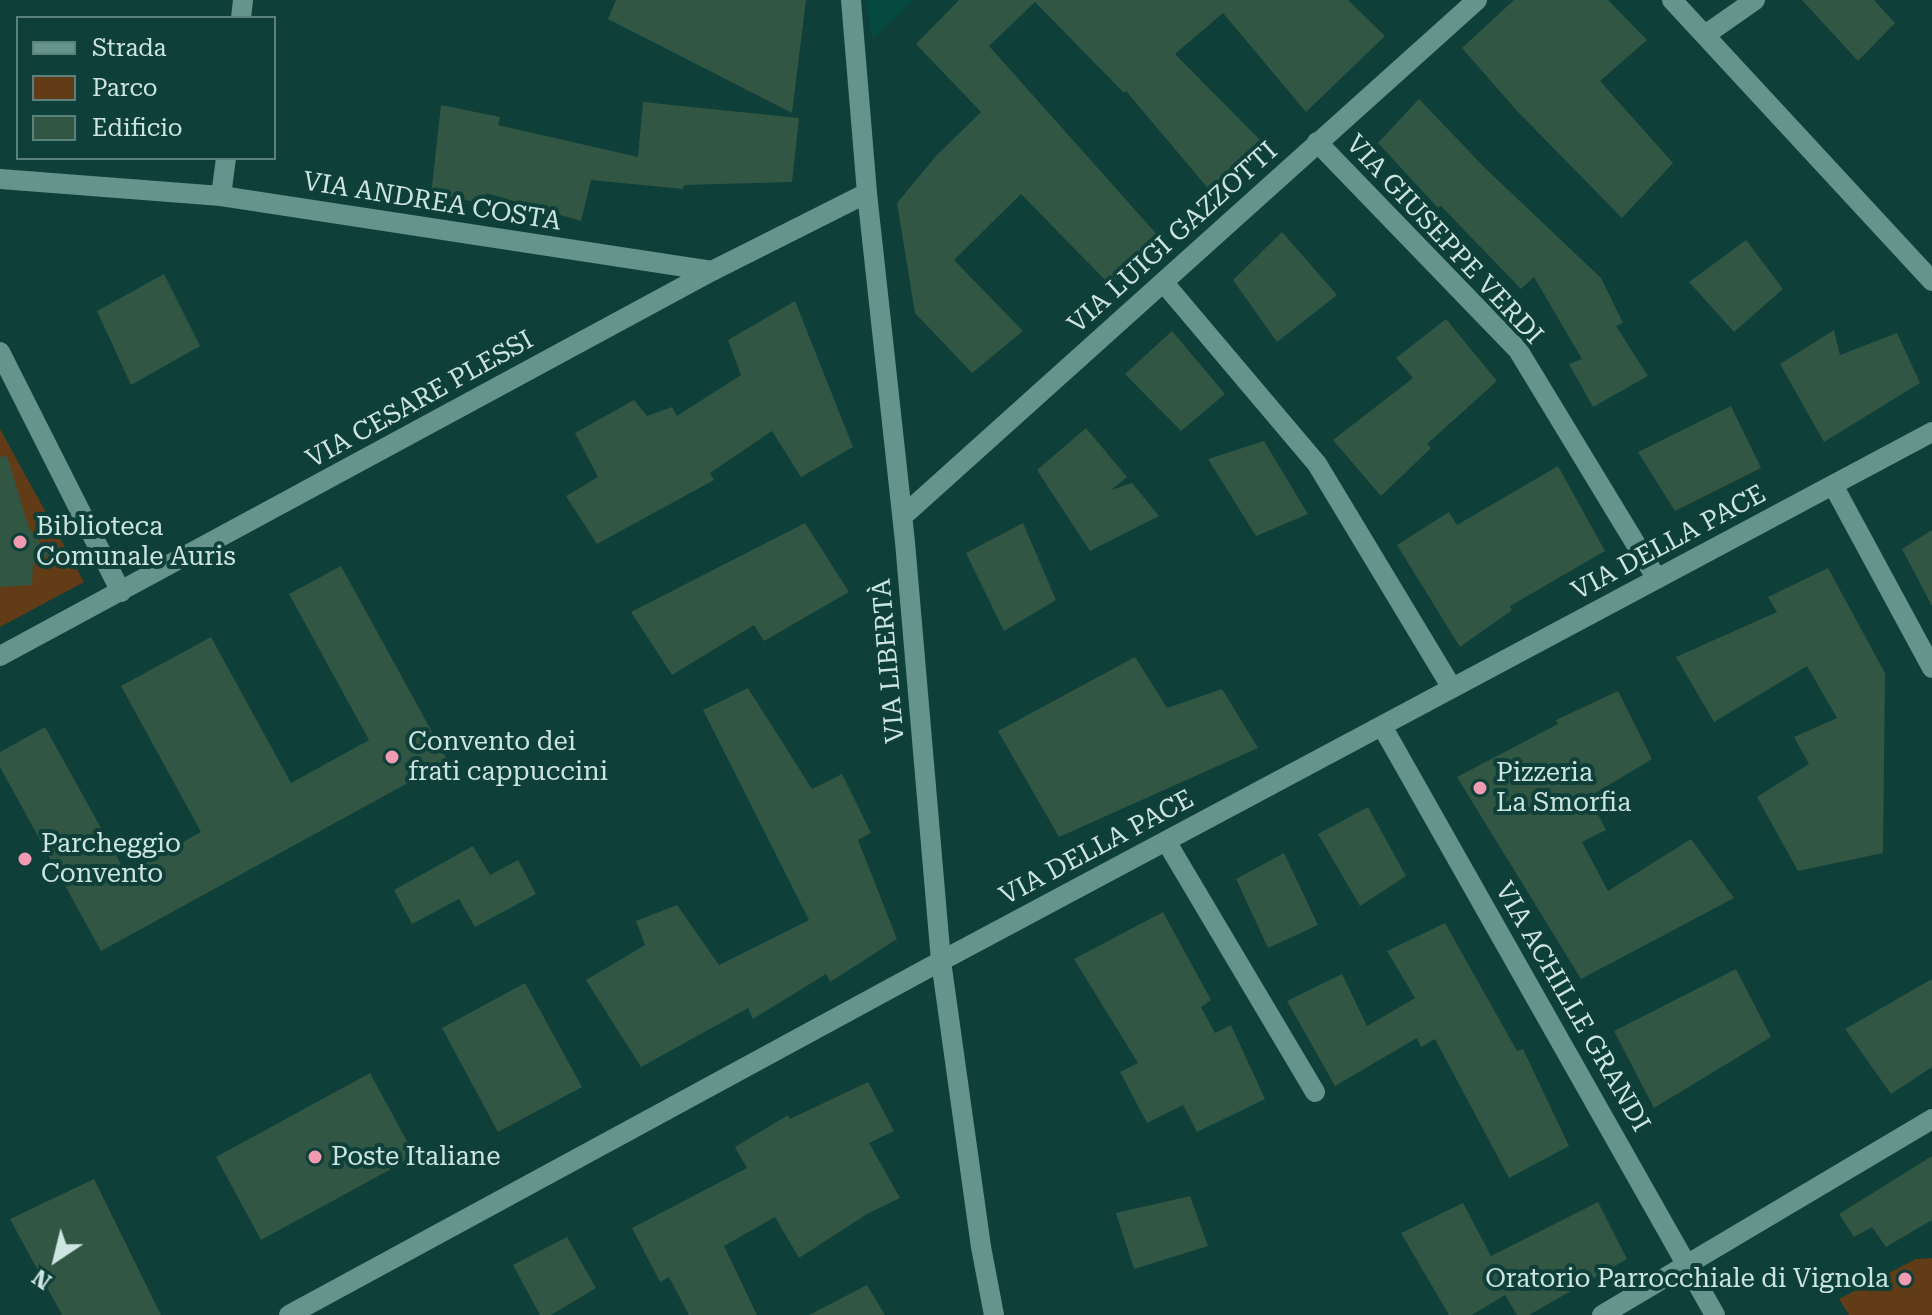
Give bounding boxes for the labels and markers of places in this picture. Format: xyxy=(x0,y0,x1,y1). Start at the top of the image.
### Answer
place label: Biblioteca Comunale Auris xyxy=(36,511,236,572)
marker: Biblioteca Comunale Auris xyxy=(11,533,29,551)
place label: Convento dei frati cappuccini xyxy=(408,726,608,788)
marker: Convento dei frati cappuccini xyxy=(383,748,401,766)
place label: Pizzeria La Smorfia xyxy=(1496,757,1631,818)
marker: Pizzeria La Smorfia xyxy=(1471,779,1489,797)
place label: Parcheggio Convento xyxy=(41,828,181,890)
marker: Parcheggio Convento xyxy=(16,850,34,868)
place label: Poste Italiane xyxy=(331,1141,501,1173)
marker: Poste Italiane xyxy=(306,1148,324,1166)
place label: Oratorio Parrocchiale di Vignola xyxy=(1485,1263,1889,1295)
marker: Oratorio Parrocchiale di Vignola xyxy=(1896,1270,1914,1288)

